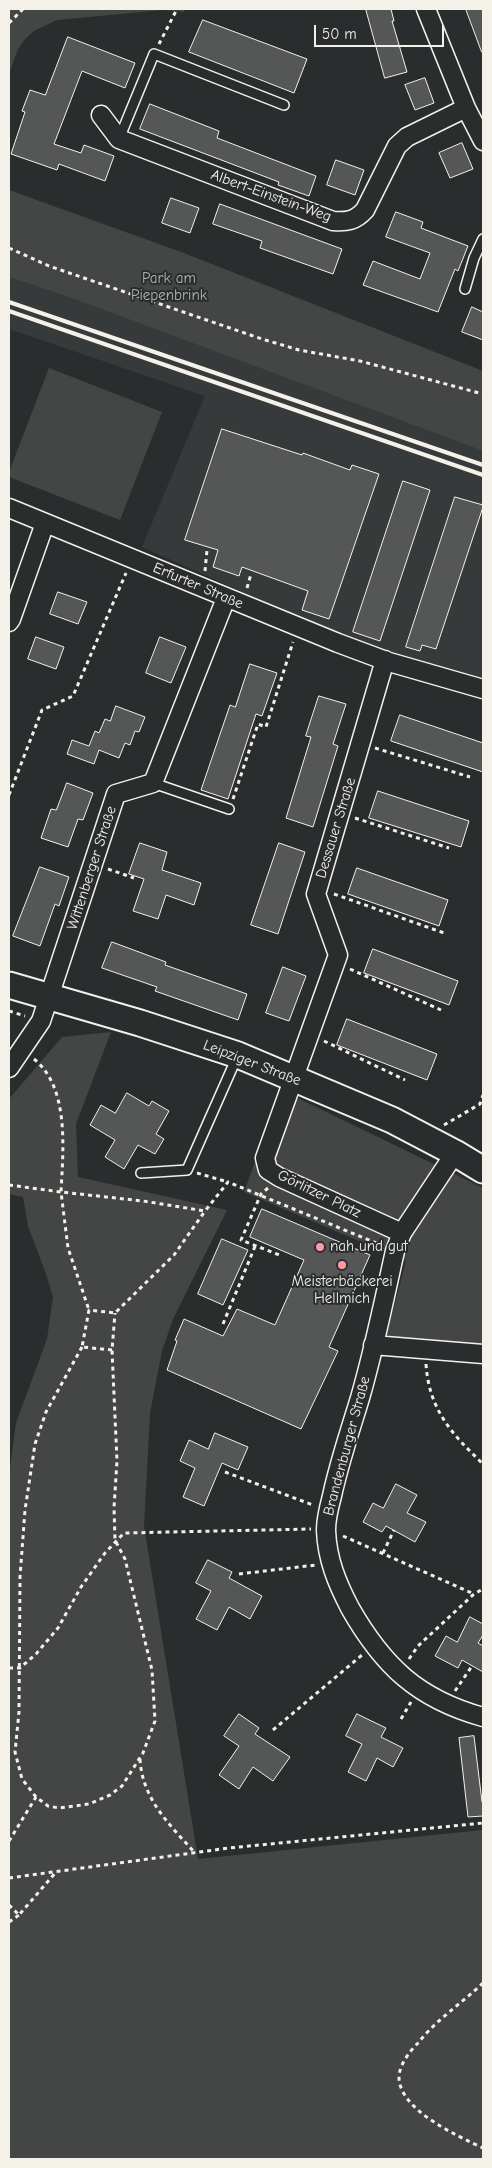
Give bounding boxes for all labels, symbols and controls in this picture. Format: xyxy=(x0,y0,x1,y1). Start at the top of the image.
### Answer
scale bar xyxy=(317,15,447,47)
text: 50 m xyxy=(322,25,357,43)
street label: Albert-Einstein-Weg xyxy=(208,166,334,226)
park label: Park am Piepenbrink xyxy=(131,270,207,305)
street label: Erfurter Straße xyxy=(150,559,246,613)
street label: Dessauer Straße xyxy=(312,775,360,881)
street label: Wittenberger Straße xyxy=(63,804,121,932)
street label: Leipziger Straße xyxy=(200,1036,304,1090)
street label: Görlitzer Platz xyxy=(274,1166,364,1222)
place label: nah und gut xyxy=(330,1238,408,1256)
marker: nah und gut xyxy=(314,1241,326,1253)
marker: Meisterbäckerei Hellmich xyxy=(336,1259,348,1271)
place label: Meisterbäckerei Hellmich xyxy=(291,1273,393,1308)
street label: Brandenburger Straße xyxy=(320,1374,374,1518)

